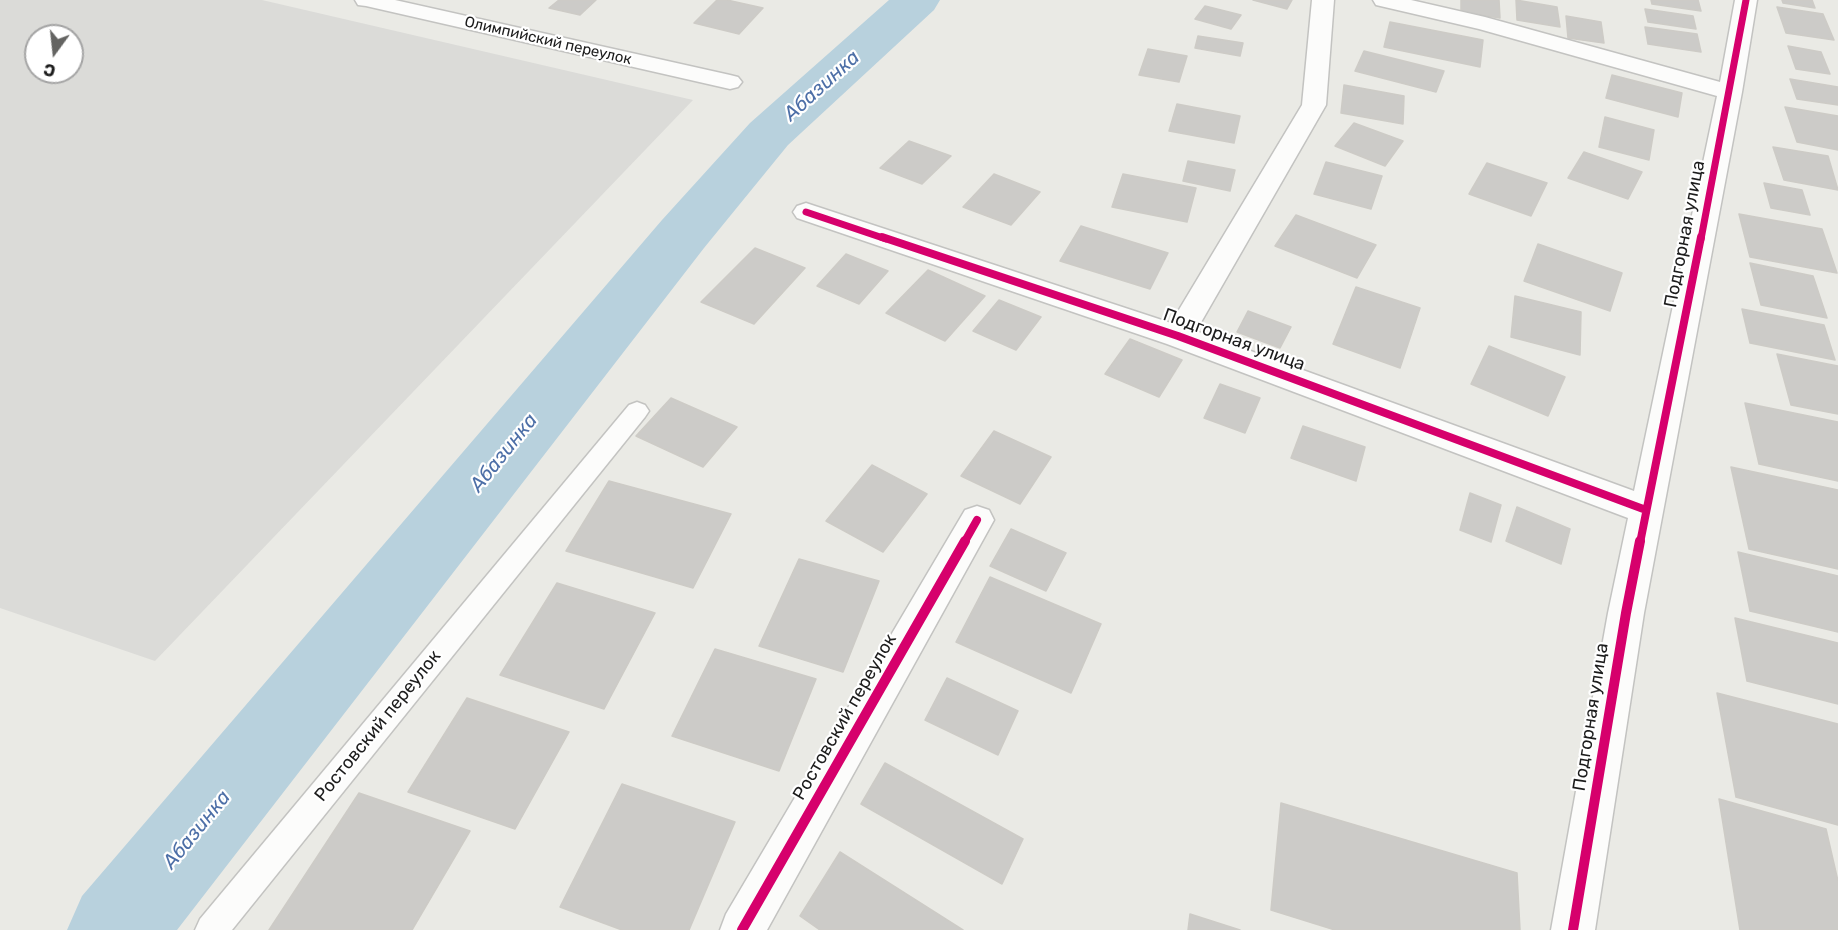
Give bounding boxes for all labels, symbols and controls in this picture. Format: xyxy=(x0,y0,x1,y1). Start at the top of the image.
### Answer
street label: Олимпийский переулок xyxy=(463,13,633,69)
north arrow xyxy=(24,24,84,84)
water label: Абазинка xyxy=(779,46,865,126)
text: С xyxy=(42,59,58,81)
street label: Подгорная улица xyxy=(1660,159,1710,309)
street label: Подгорная улица xyxy=(1160,304,1308,376)
water label: Абазинка xyxy=(465,409,543,497)
street label: Ростовский переулок xyxy=(789,630,901,804)
street label: Подгорная улица xyxy=(1569,641,1613,793)
street label: Ростовский переулок xyxy=(310,646,446,806)
water label: Абазинка xyxy=(158,786,236,874)

